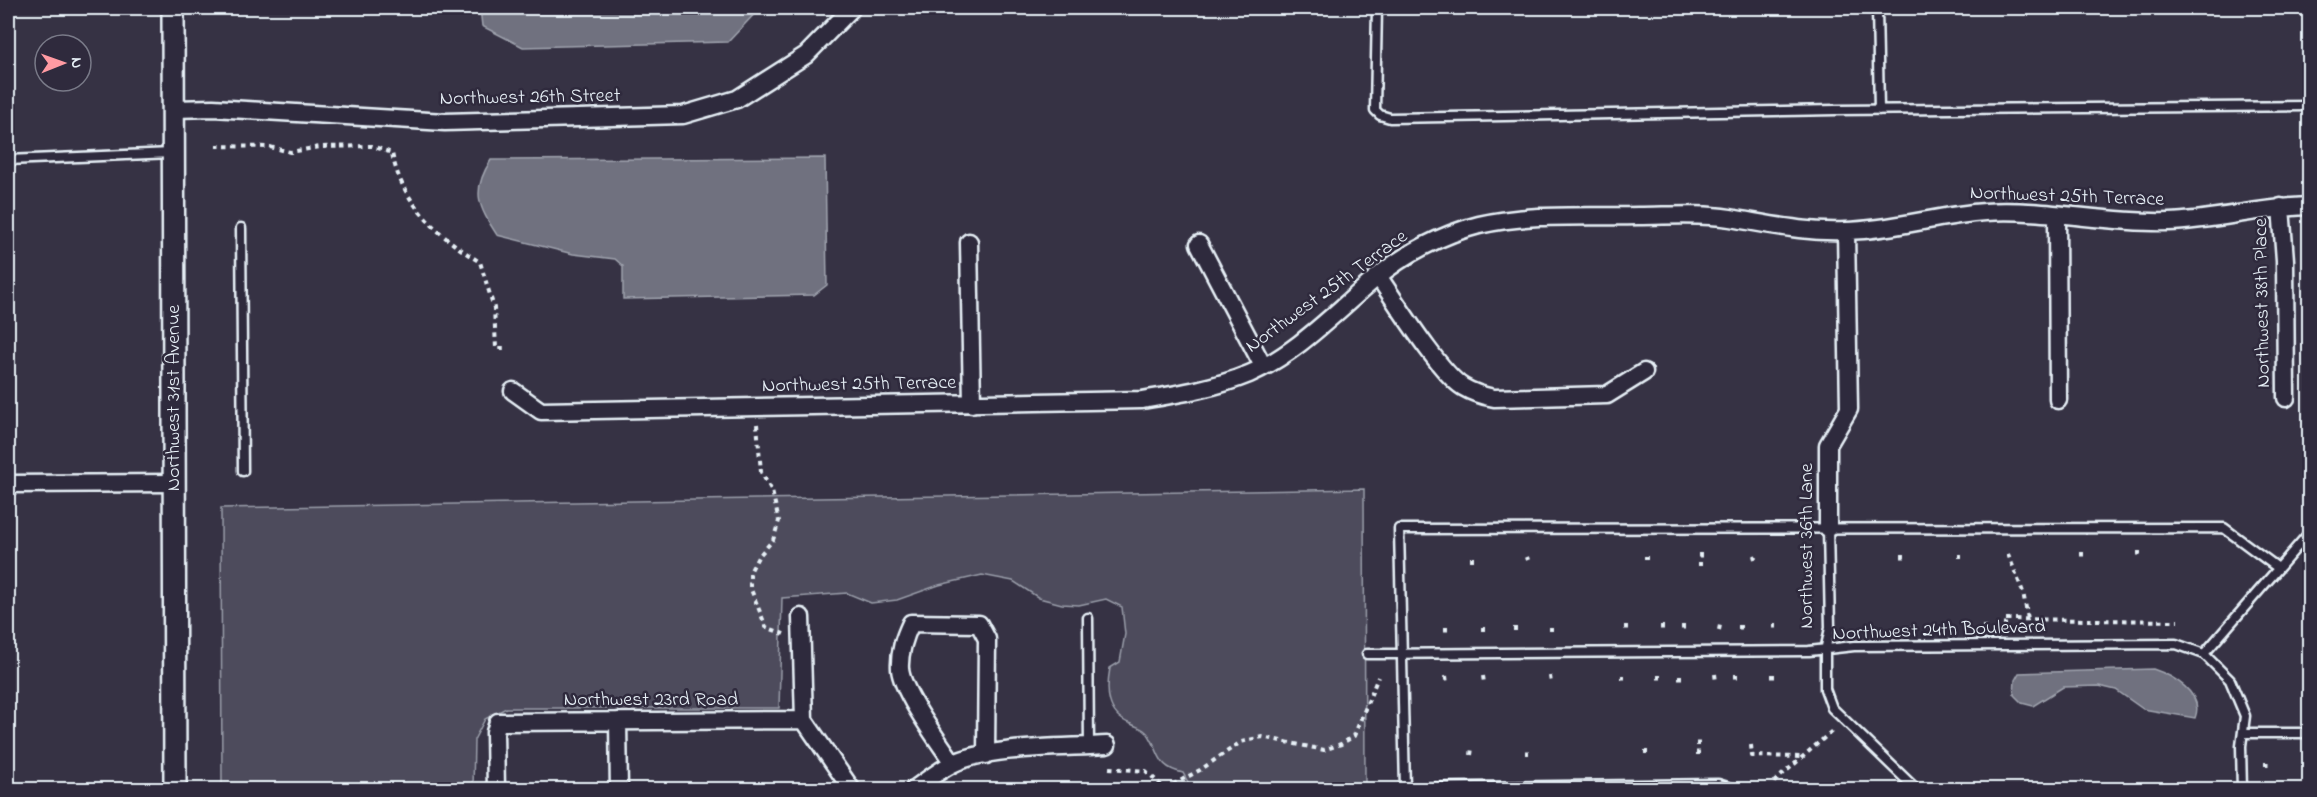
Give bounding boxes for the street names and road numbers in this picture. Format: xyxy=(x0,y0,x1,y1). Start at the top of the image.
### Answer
street label: Northwest 26th Street xyxy=(439,82,621,114)
street label: Northwest 25th Terrace xyxy=(1969,179,2165,215)
street label: Northwest 38th Place xyxy=(2247,218,2279,388)
street label: Northwest 25th Terrace xyxy=(1240,223,1414,361)
street label: Northwest 31st Avenue xyxy=(160,305,189,491)
street label: Northwest 25th Terrace xyxy=(762,369,956,401)
street label: Northwest 36th Lane xyxy=(1793,463,1822,629)
street label: Northwest 24th Boulevard xyxy=(1832,613,2046,649)
street label: Northwest 23rd Road xyxy=(564,686,738,715)

